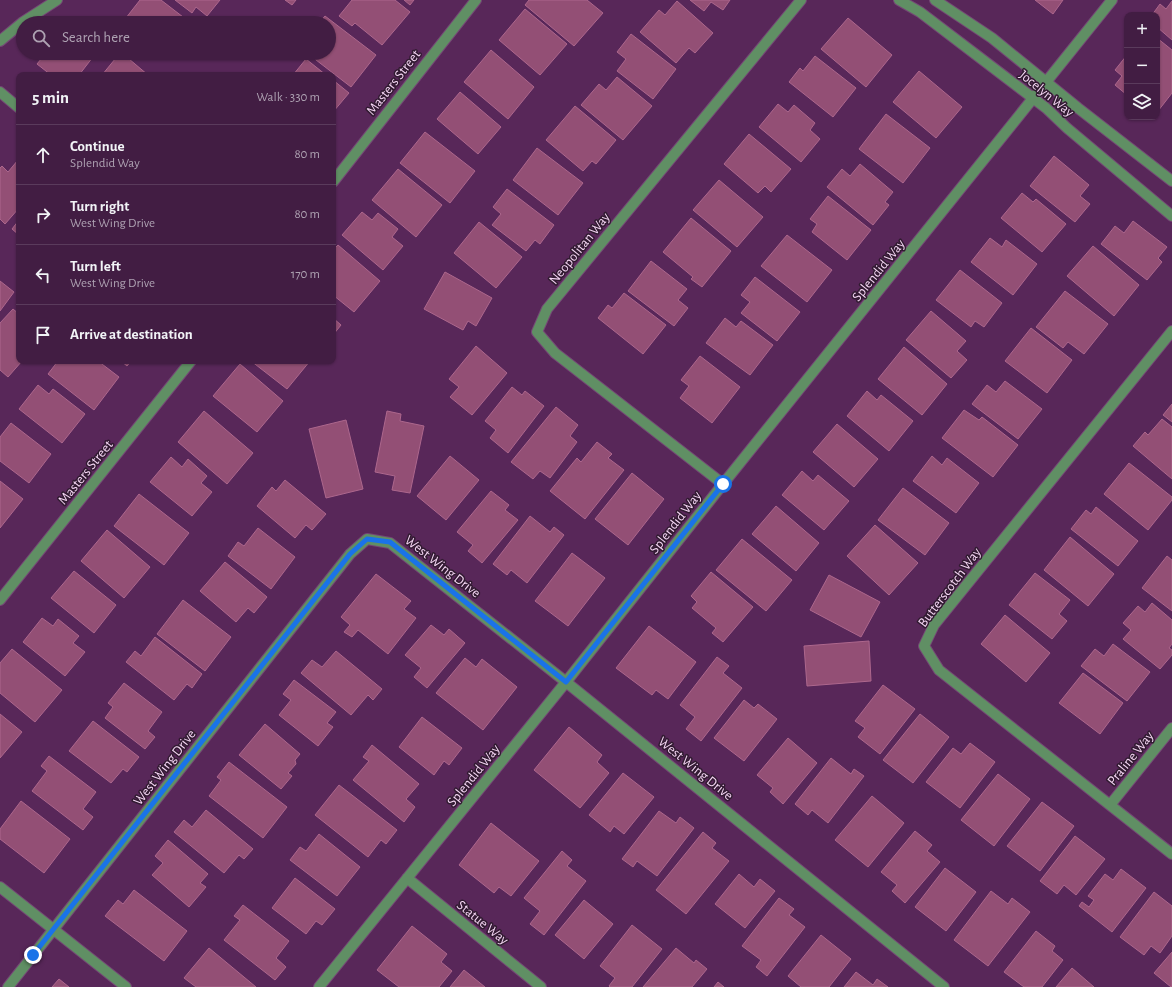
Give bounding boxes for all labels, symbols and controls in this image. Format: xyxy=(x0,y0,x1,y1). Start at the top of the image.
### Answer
map controls xyxy=(1124,12,1160,120)
button: + xyxy=(1124,12,1160,48)
search box xyxy=(16,16,336,60)
icon: search xyxy=(30,27,52,49)
text: Search here xyxy=(62,30,130,45)
street label: Masters Street xyxy=(364,47,424,118)
button: − xyxy=(1124,48,1160,84)
street label: Jocelyn Way xyxy=(1016,68,1076,120)
button: layers xyxy=(1124,84,1160,120)
text: 5 min xyxy=(32,89,69,106)
text: Walk · 330 m xyxy=(257,91,320,104)
text: Continue xyxy=(70,139,125,154)
icon: ahead xyxy=(32,144,54,166)
text: 80 m xyxy=(294,148,320,161)
text: Splendid Way xyxy=(70,157,140,170)
text: Turn right xyxy=(70,199,129,214)
icon: right xyxy=(32,204,54,226)
text: 80 m xyxy=(294,208,320,221)
street label: Neopolitan Way xyxy=(547,210,613,287)
text: West Wing Drive xyxy=(70,217,155,230)
street label: Splendid Way xyxy=(850,237,908,304)
text: Turn left xyxy=(70,259,121,274)
icon: left xyxy=(32,264,54,286)
text: 170 m xyxy=(291,268,320,281)
text: West Wing Drive xyxy=(70,277,155,290)
icon: arrive xyxy=(32,324,54,346)
text: Arrive at destination xyxy=(70,327,193,342)
street label: Masters Street xyxy=(56,437,116,507)
route start xyxy=(714,475,732,493)
street label: Splendid Way xyxy=(647,489,704,557)
street label: West Wing Drive xyxy=(402,533,483,601)
street label: Butterscotch Way xyxy=(916,545,984,630)
street label: West Wing Drive xyxy=(131,727,199,808)
street label: Praline Way xyxy=(1105,729,1157,788)
street label: West Wing Drive xyxy=(655,734,735,803)
street label: Splendid Way xyxy=(445,742,503,809)
street label: Statue Way xyxy=(454,898,511,948)
route end xyxy=(24,946,42,964)

